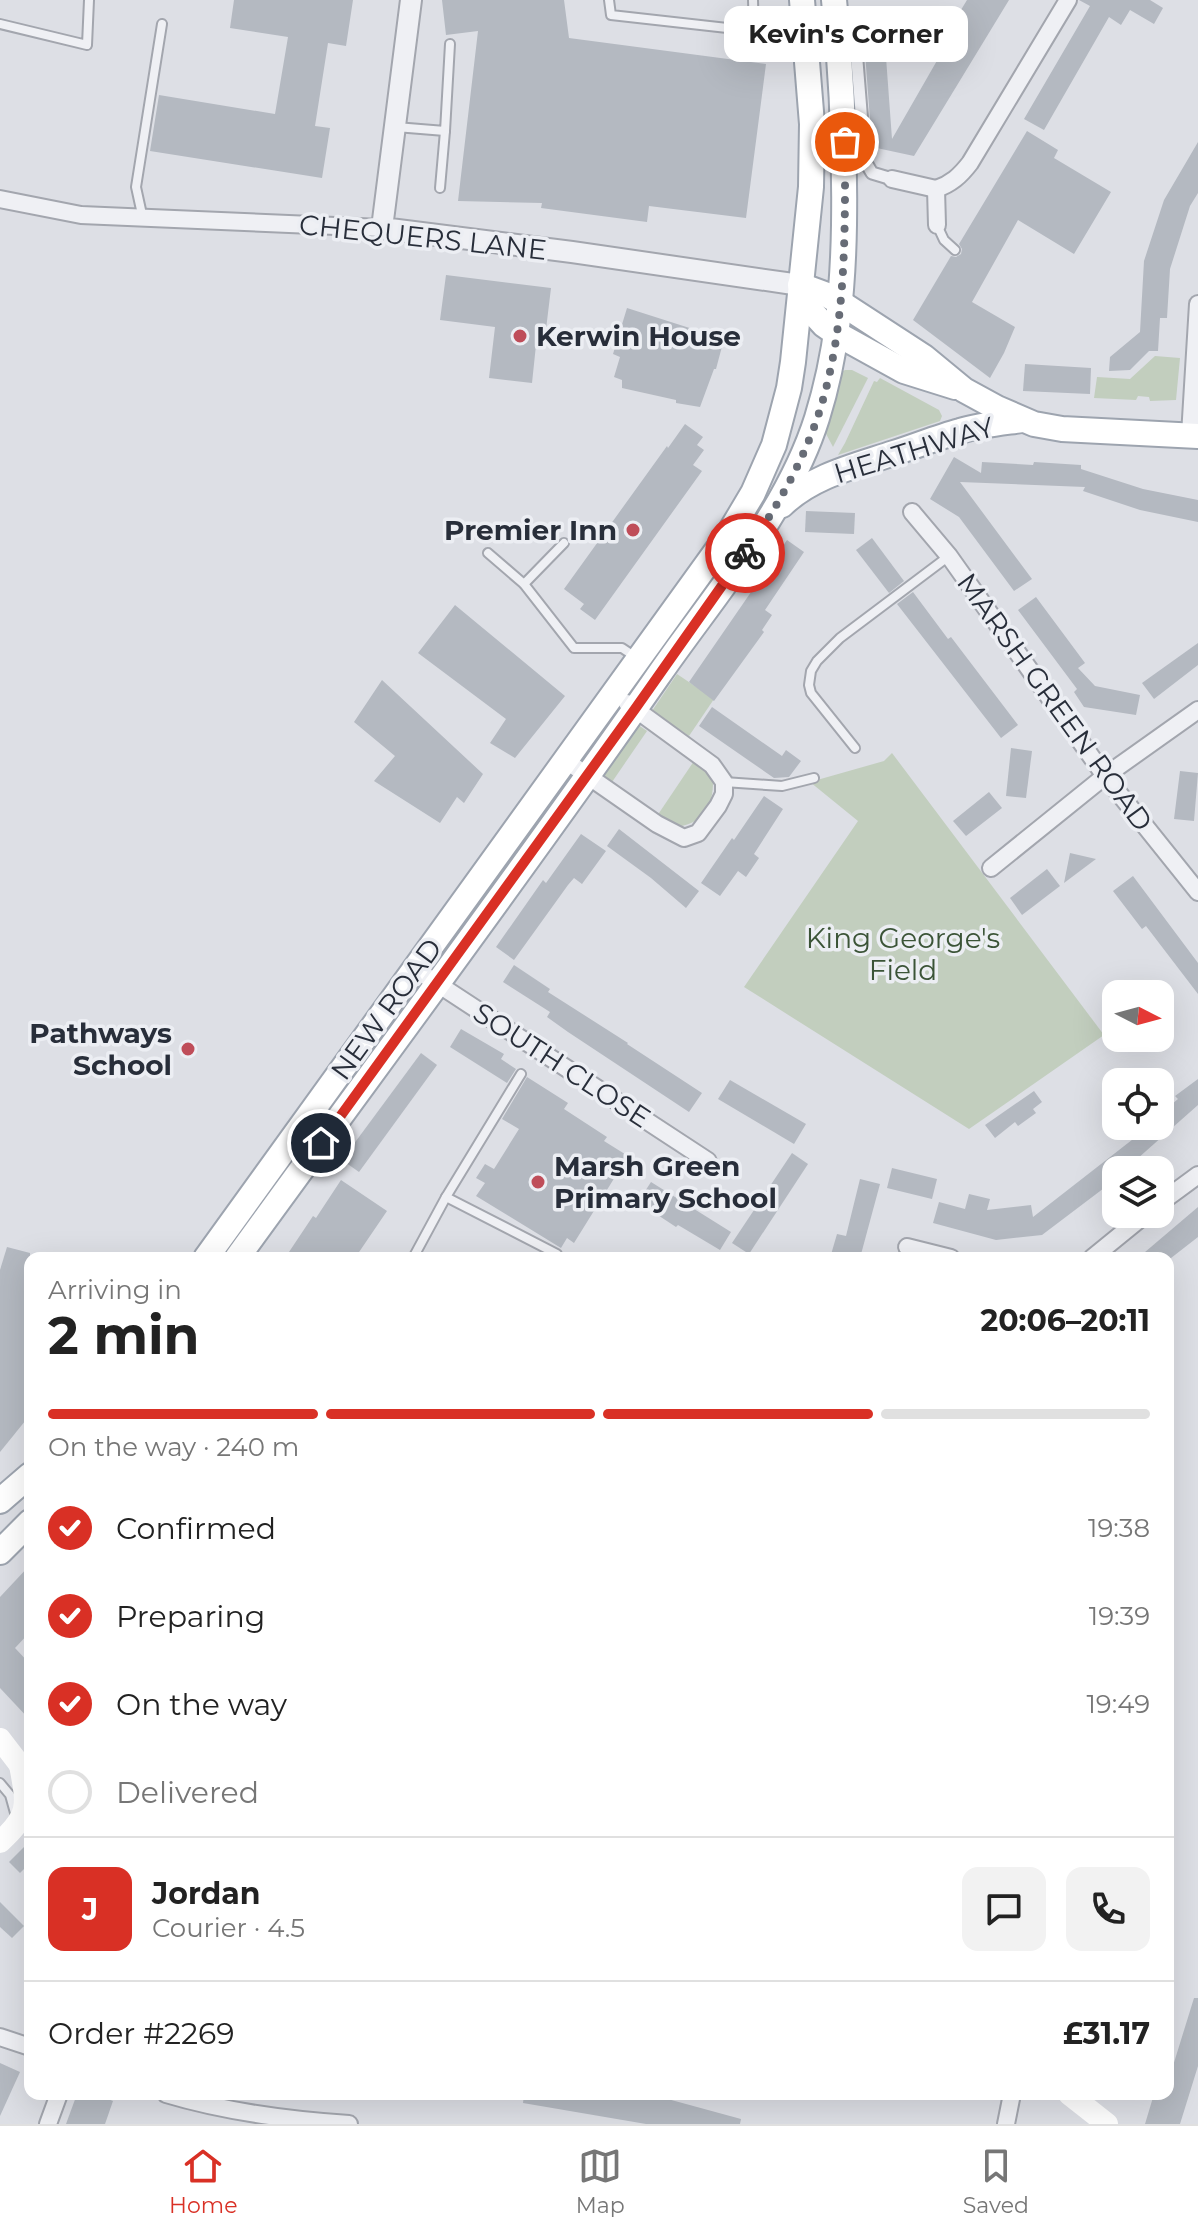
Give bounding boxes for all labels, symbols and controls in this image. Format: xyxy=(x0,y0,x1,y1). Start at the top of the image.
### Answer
callout: Kevin's Corner xyxy=(723,6,967,62)
text: Kevin's Corner xyxy=(748,18,944,50)
pin xyxy=(811,108,879,176)
icon: bag xyxy=(823,120,867,164)
street label: CHEQUERS LANE xyxy=(298,207,548,267)
place label: Kerwin House xyxy=(536,319,741,353)
marker: Kerwin House xyxy=(511,327,529,345)
street label: HEATHWAY xyxy=(830,409,998,490)
place label: Premier Inn xyxy=(444,513,617,547)
courier xyxy=(705,513,785,593)
marker: Premier Inn xyxy=(624,521,642,539)
icon: bike xyxy=(723,531,767,575)
street label: MARSH GREEN ROAD xyxy=(950,566,1160,838)
park label: King George's Field xyxy=(806,921,1000,987)
street label: NEW ROAD xyxy=(323,932,449,1086)
north arrow xyxy=(1102,980,1174,1052)
map controls xyxy=(1102,980,1174,1228)
street label: SOUTH CLOSE xyxy=(467,995,657,1135)
place label: Pathways School xyxy=(29,1016,172,1082)
marker: Pathways School xyxy=(179,1040,197,1058)
button: locate xyxy=(1102,1068,1174,1140)
pin xyxy=(287,1109,355,1177)
icon: home xyxy=(299,1121,343,1165)
place label: Marsh Green Primary School xyxy=(554,1149,777,1215)
button: layers xyxy=(1102,1156,1174,1228)
marker: Marsh Green Primary School xyxy=(529,1173,547,1191)
text: Arriving in xyxy=(48,1274,182,1306)
text: 20:06–20:11 xyxy=(980,1302,1150,1339)
text: 2 min xyxy=(48,1304,200,1367)
text: On the way · 240 m xyxy=(48,1431,299,1463)
icon: check xyxy=(48,1506,92,1550)
text: Confirmed xyxy=(116,1510,276,1547)
text: 19:38 xyxy=(1088,1512,1150,1544)
icon: check xyxy=(48,1594,92,1638)
text: Preparing xyxy=(116,1598,265,1635)
text: 19:39 xyxy=(1089,1600,1150,1632)
icon: check xyxy=(48,1682,92,1726)
text: On the way xyxy=(116,1686,287,1723)
text: 19:49 xyxy=(1086,1688,1150,1720)
text: Delivered xyxy=(116,1774,259,1811)
button: chat xyxy=(962,1867,1046,1951)
button: phone xyxy=(1066,1867,1150,1951)
text: Jordan xyxy=(152,1875,261,1912)
text: J xyxy=(82,1891,98,1928)
text: Courier · 4.5 xyxy=(152,1912,305,1944)
text: Order #2269 xyxy=(48,2015,235,2052)
text: £31.17 xyxy=(1063,2015,1150,2052)
tab: Home xyxy=(169,2144,237,2219)
tab: Map xyxy=(576,2144,625,2219)
tab: Saved xyxy=(963,2144,1029,2219)

